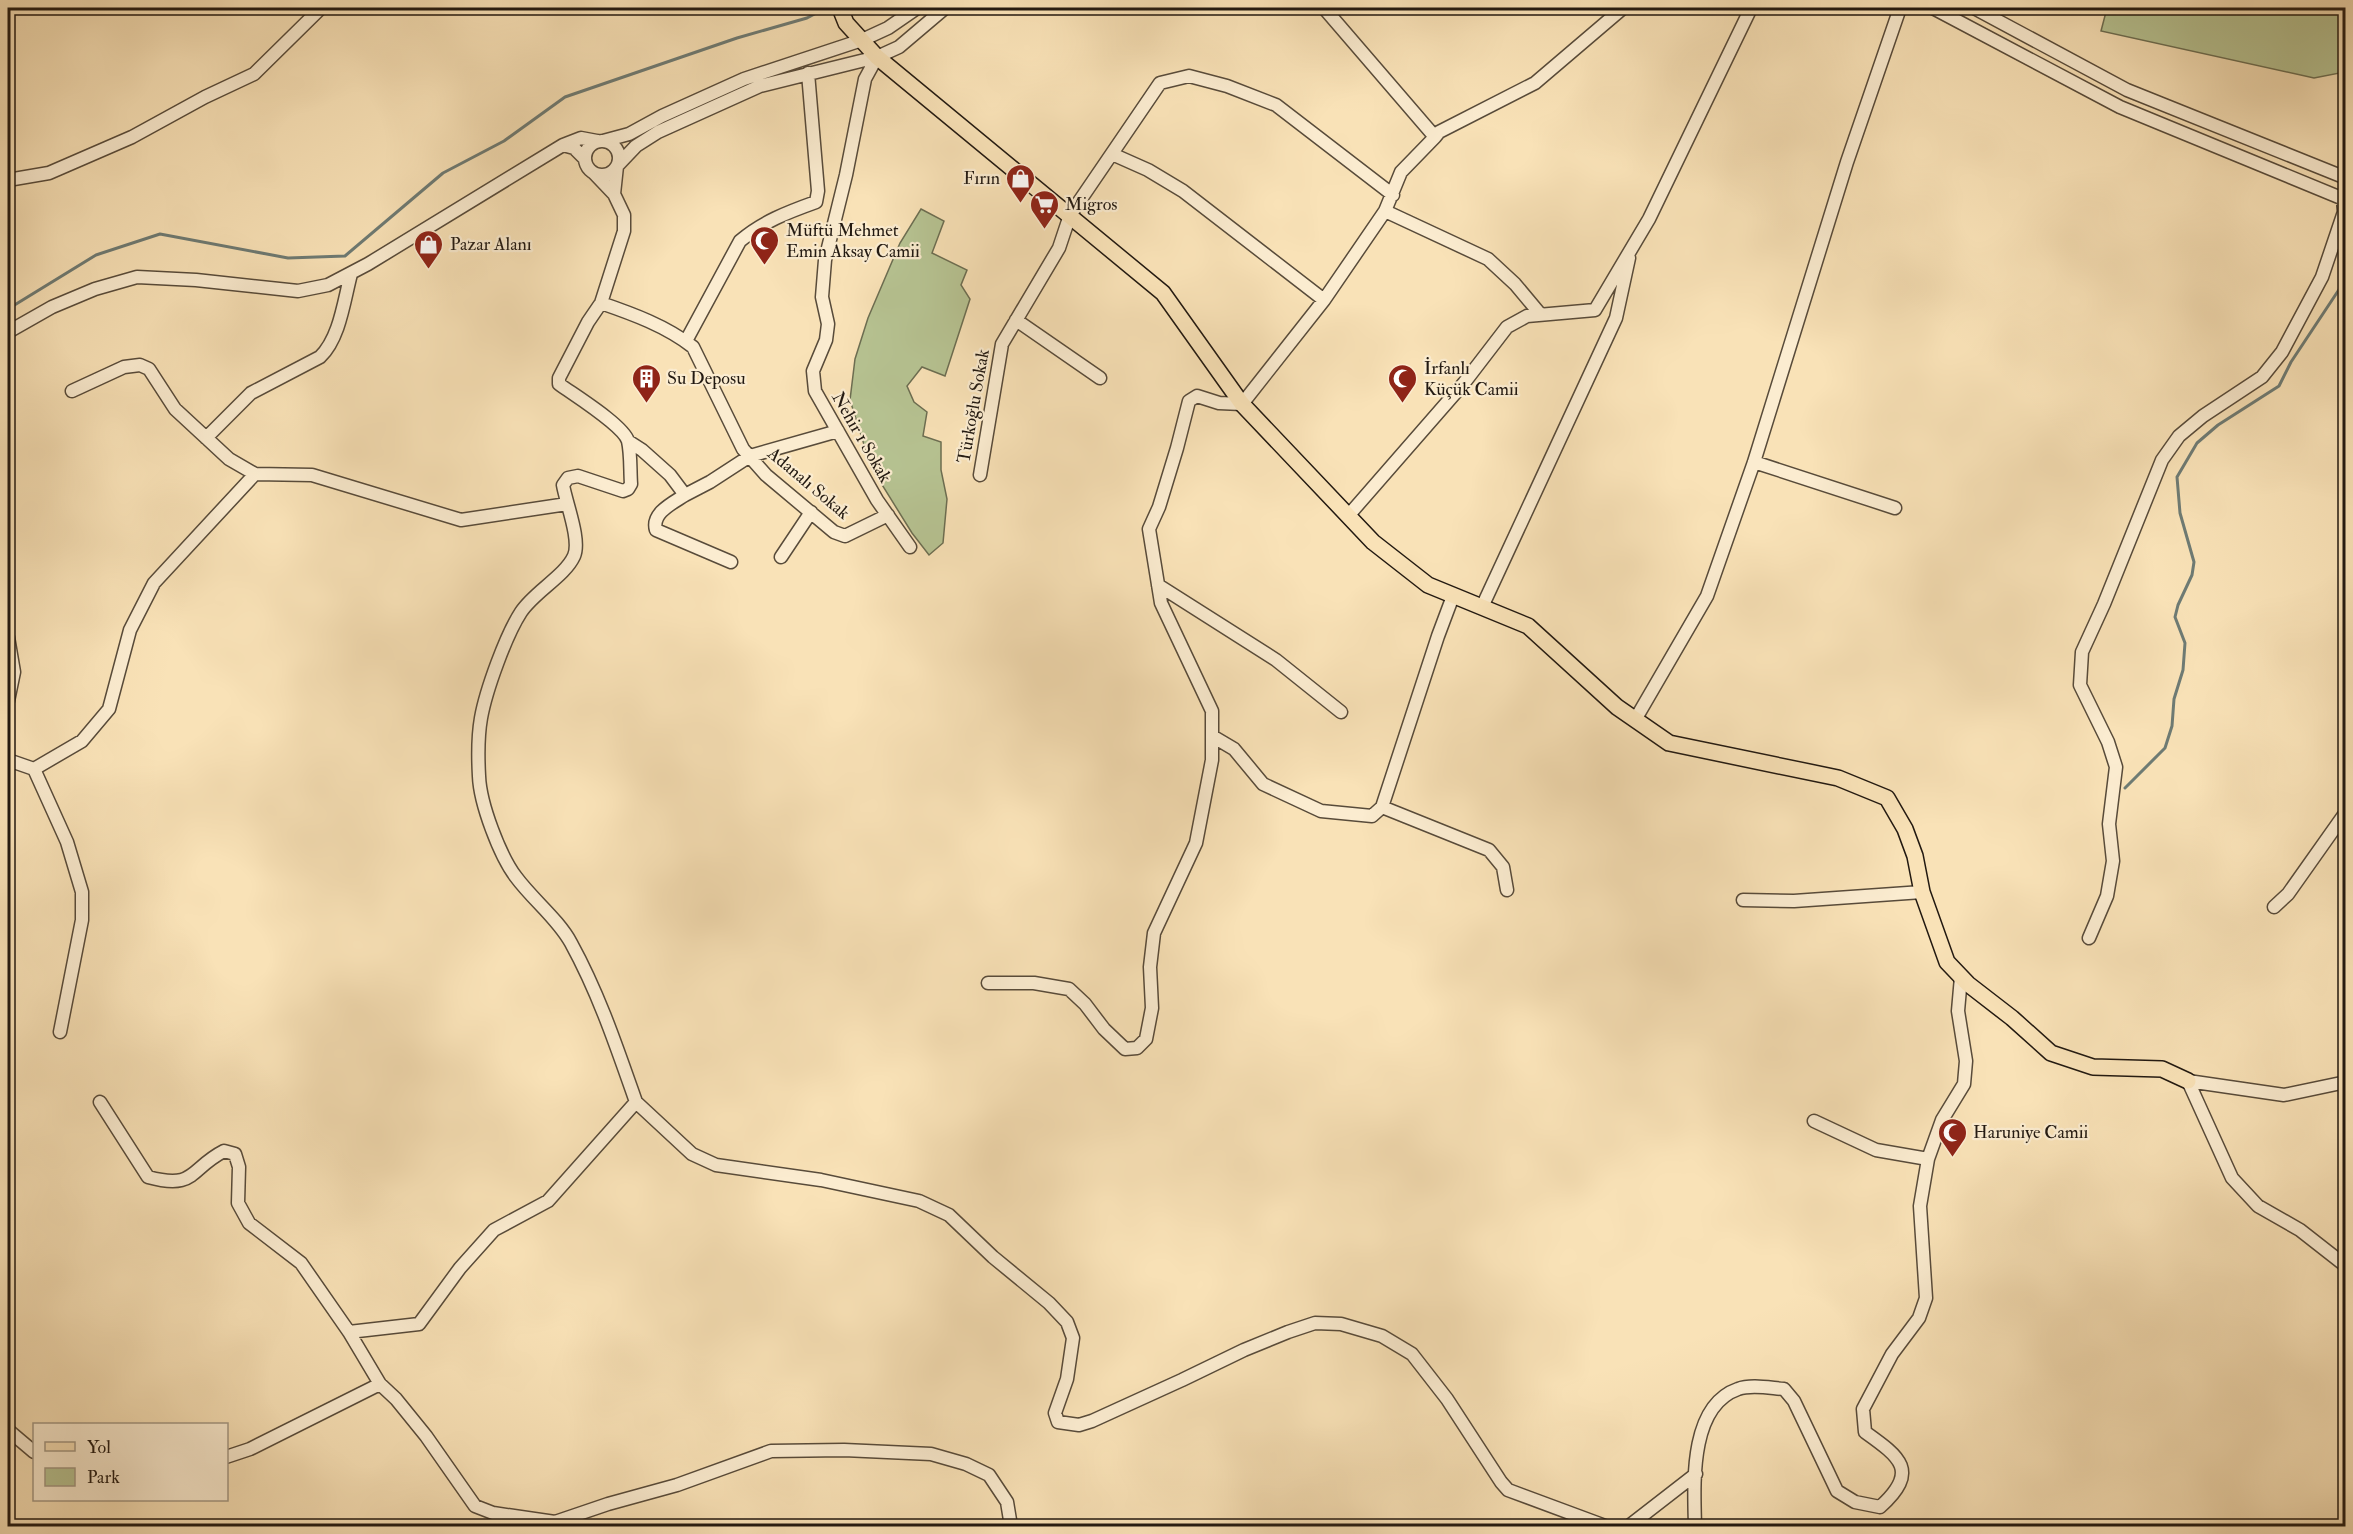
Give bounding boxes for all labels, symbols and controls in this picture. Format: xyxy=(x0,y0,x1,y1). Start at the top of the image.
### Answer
shop icon: Fırın xyxy=(1005,162,1037,204)
place label: Fırın xyxy=(963,167,1000,190)
supermarket icon: Migros xyxy=(1028,188,1060,230)
place label: Migros xyxy=(1065,193,1118,216)
place label: Müftü Mehmet Emin Aksay Camii xyxy=(786,219,920,263)
mosque icon: Müftü Mehmet Emin Aksay Camii xyxy=(749,224,781,266)
shop icon: Pazar Alanı xyxy=(413,228,445,270)
place label: Pazar Alanı xyxy=(450,233,532,256)
street label: Türkoğlu Sokak xyxy=(952,347,995,465)
place label: İrfanlı Küçük Camii xyxy=(1424,357,1519,401)
building icon: Su Deposu xyxy=(630,362,662,404)
mosque icon: İrfanlı Küçük Camii xyxy=(1387,362,1419,404)
place label: Su Deposu xyxy=(667,367,745,390)
street label: Nehir 1 Sokak xyxy=(826,388,897,487)
street label: Adanalı Sokak xyxy=(762,442,855,525)
mosque icon: Haruniye Camii xyxy=(1936,1116,1968,1158)
place label: Haruniye Camii xyxy=(1973,1121,2089,1144)
legend xyxy=(33,1423,228,1501)
text: Yol xyxy=(87,1436,111,1459)
text: Park xyxy=(87,1466,120,1489)

